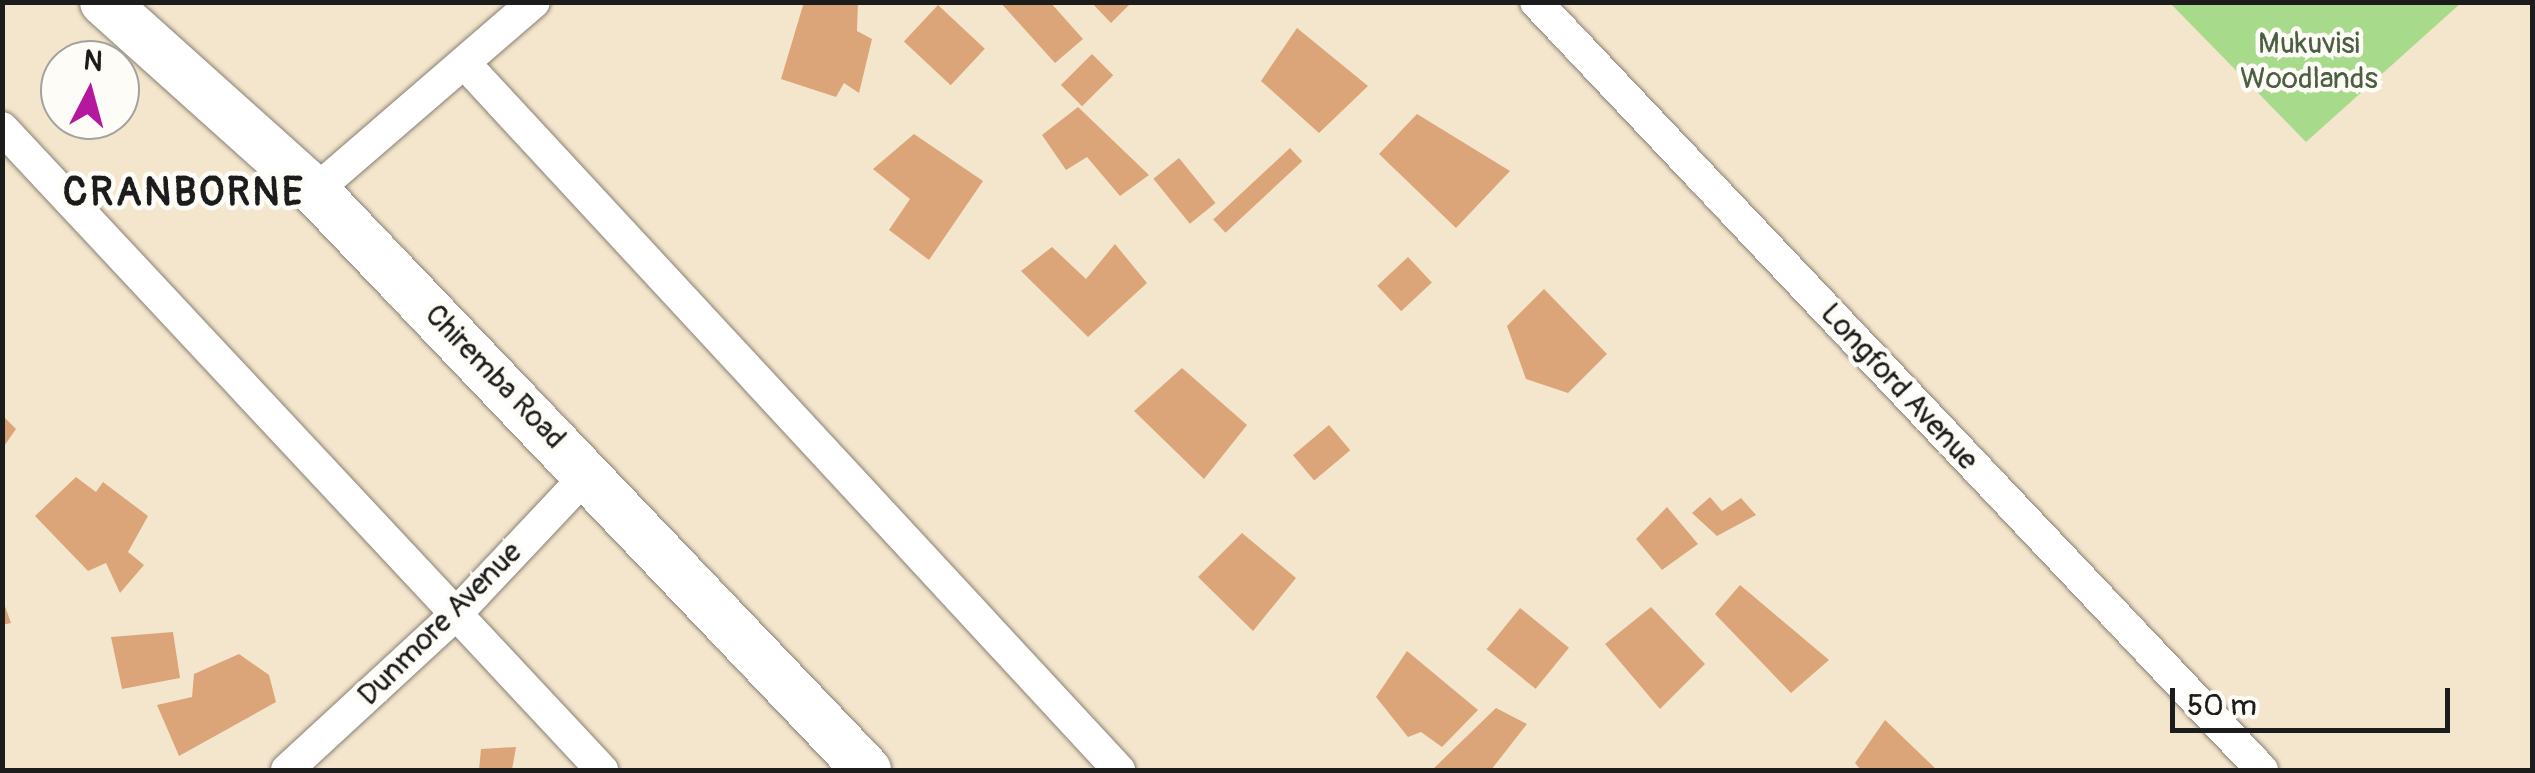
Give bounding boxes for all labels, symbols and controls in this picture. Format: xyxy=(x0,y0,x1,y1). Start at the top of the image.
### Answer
park label: Mukuvisi Woodlands xyxy=(2240,26,2378,96)
north arrow xyxy=(40,40,140,140)
text: N xyxy=(82,43,104,80)
district label: CRANBORNE xyxy=(63,169,305,217)
street label: Longford Avenue xyxy=(1813,296,1985,478)
street label: Chiremba Road xyxy=(417,297,573,457)
street label: Dunmore Avenue xyxy=(351,535,529,713)
scale bar xyxy=(2175,668,2455,730)
text: 50 m xyxy=(2187,687,2257,724)

